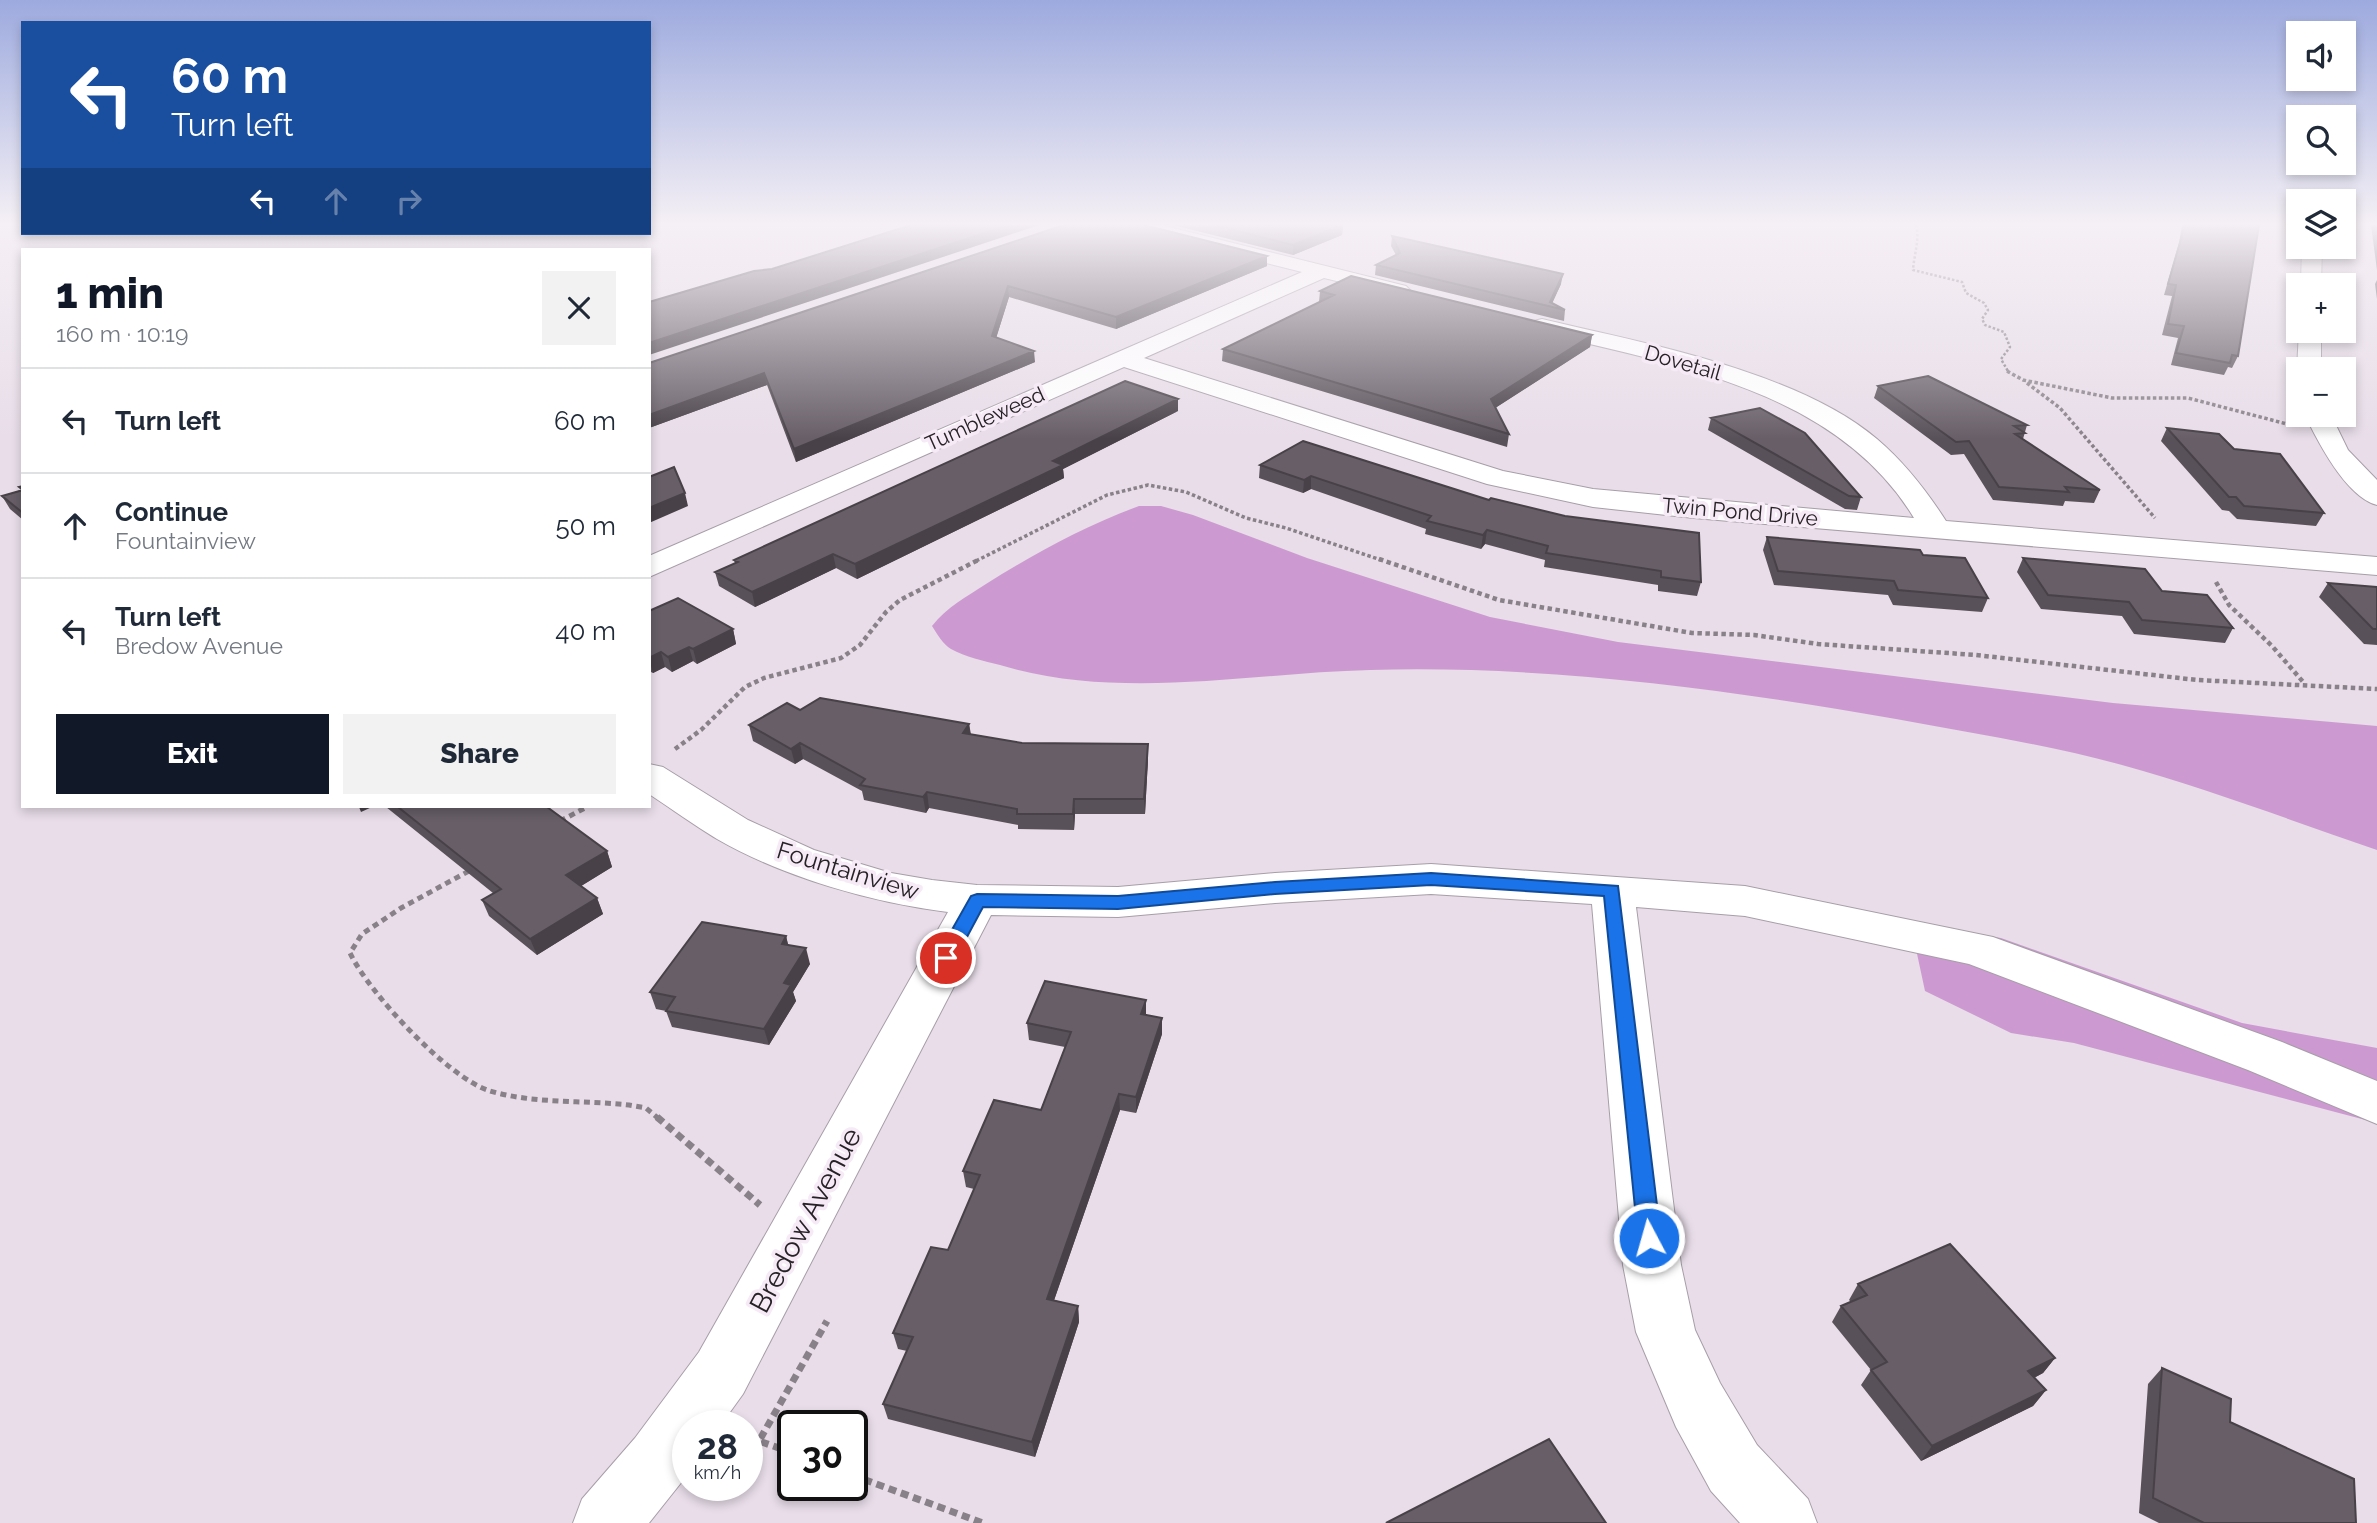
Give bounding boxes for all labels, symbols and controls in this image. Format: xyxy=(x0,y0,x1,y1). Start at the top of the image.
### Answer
map controls xyxy=(2286,21,2356,427)
button: sound xyxy=(2286,21,2356,91)
text: 60 m xyxy=(171,47,288,104)
icon: left xyxy=(56,49,147,140)
button: search xyxy=(2286,105,2356,175)
text: Turn left xyxy=(171,106,293,143)
icon: left xyxy=(244,182,282,220)
icon: ahead xyxy=(317,182,355,220)
icon: right xyxy=(390,182,428,220)
button: layers xyxy=(2286,189,2356,259)
text: 1 min xyxy=(56,269,164,318)
button: close xyxy=(542,271,616,345)
button: + xyxy=(2286,273,2356,343)
text: 160 m · 10:19 xyxy=(56,320,188,347)
street label: Dovetail xyxy=(1642,340,1725,385)
button: − xyxy=(2286,357,2356,427)
street label: Tumbleweed xyxy=(921,381,1048,456)
icon: left xyxy=(56,402,94,440)
text: Turn left xyxy=(115,406,221,436)
text: 60 m xyxy=(554,406,616,436)
street label: Twin Pond Drive xyxy=(1661,492,1819,531)
text: Continue xyxy=(115,497,228,527)
icon: ahead xyxy=(56,507,94,545)
text: 50 m xyxy=(555,511,616,541)
text: Fountainview xyxy=(115,527,256,554)
text: Turn left xyxy=(115,602,221,632)
icon: left xyxy=(56,612,94,650)
text: 40 m xyxy=(555,616,616,646)
text: Bredow Avenue xyxy=(115,632,283,659)
button: Exit xyxy=(56,714,329,794)
button: Share xyxy=(343,714,616,794)
street label: Fountainview xyxy=(774,835,923,906)
pin xyxy=(916,928,976,988)
icon: arrive xyxy=(927,939,965,977)
street label: Bredow Avenue xyxy=(743,1122,868,1318)
position arrow xyxy=(1612,1201,1686,1275)
speed limit sign: 30 xyxy=(777,1410,868,1501)
text: 28 xyxy=(697,1426,738,1467)
text: km/h xyxy=(694,1462,741,1483)

